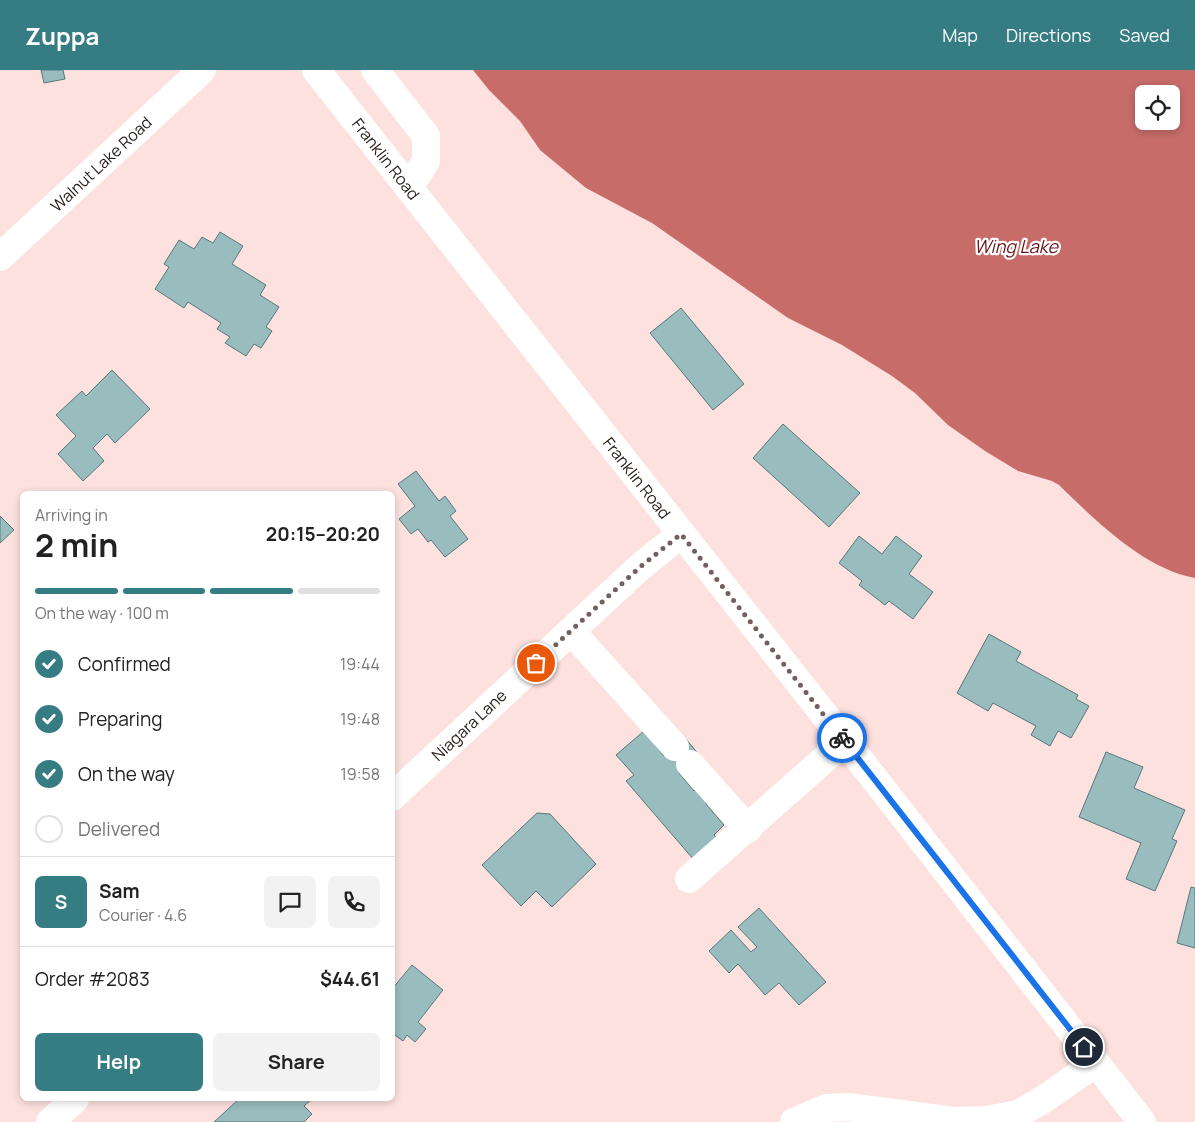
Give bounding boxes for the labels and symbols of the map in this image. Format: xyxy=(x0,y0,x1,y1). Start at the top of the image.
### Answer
street label: Walnut Lake Road xyxy=(46,111,156,217)
street label: Franklin Road xyxy=(347,114,425,204)
water label: Wing Lake xyxy=(974,234,1060,258)
street label: Franklin Road xyxy=(598,433,676,523)
pin xyxy=(515,642,557,684)
street label: Niagara Lane xyxy=(427,684,511,766)
courier xyxy=(817,713,867,763)
pin xyxy=(1063,1026,1105,1068)

